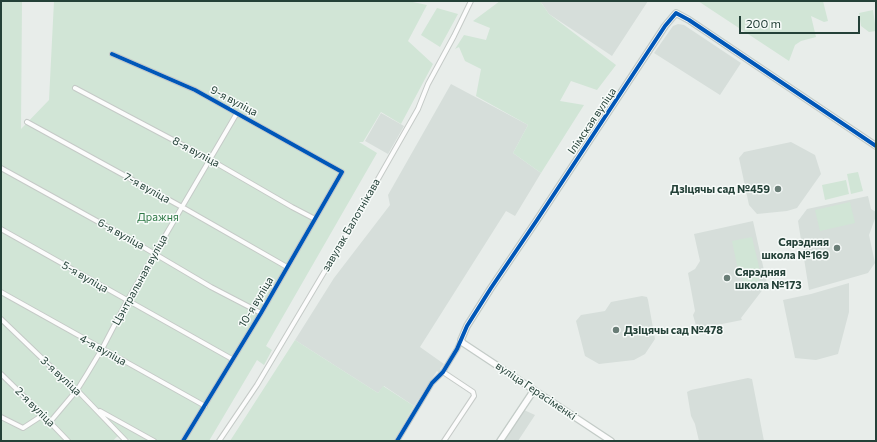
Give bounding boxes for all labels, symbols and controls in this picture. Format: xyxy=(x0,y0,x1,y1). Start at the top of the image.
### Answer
scale bar xyxy=(741,8,862,34)
text: 200 m xyxy=(746,16,781,30)
street label: 9-я вуліца xyxy=(208,83,260,119)
street label: Ілімская вуліца xyxy=(565,85,619,157)
street label: 8-я вуліца xyxy=(170,134,222,170)
street label: 7-я вуліца xyxy=(122,170,172,206)
street label: завулак Балотнікава xyxy=(319,176,383,274)
place label: Дзіцячы сад №459 xyxy=(670,182,770,196)
marker: Дзіцячы сад №459 xyxy=(773,184,783,194)
park label: Дражня xyxy=(137,210,179,224)
street label: 6-я вуліца xyxy=(95,216,147,252)
street label: Цэнтральная вуліца xyxy=(110,232,170,328)
place label: Сярэдняя школа №169 xyxy=(761,235,829,261)
marker: Сярэдняя школа №169 xyxy=(832,243,842,253)
street label: 5-я вуліца xyxy=(60,258,110,296)
place label: Сярэдняя школа №173 xyxy=(735,265,802,291)
marker: Сярэдняя школа №173 xyxy=(722,273,732,283)
street label: 10-я вуліца xyxy=(236,274,276,330)
place label: Дзіцячы сад №478 xyxy=(624,323,723,337)
marker: Дзіцячы сад №478 xyxy=(611,325,621,335)
street label: 4-я вуліца xyxy=(77,332,129,368)
street label: 3-я вуліца xyxy=(38,354,84,398)
street label: вуліца Герасіменкі xyxy=(493,359,579,423)
street label: 2-я вуліца xyxy=(12,384,58,430)

